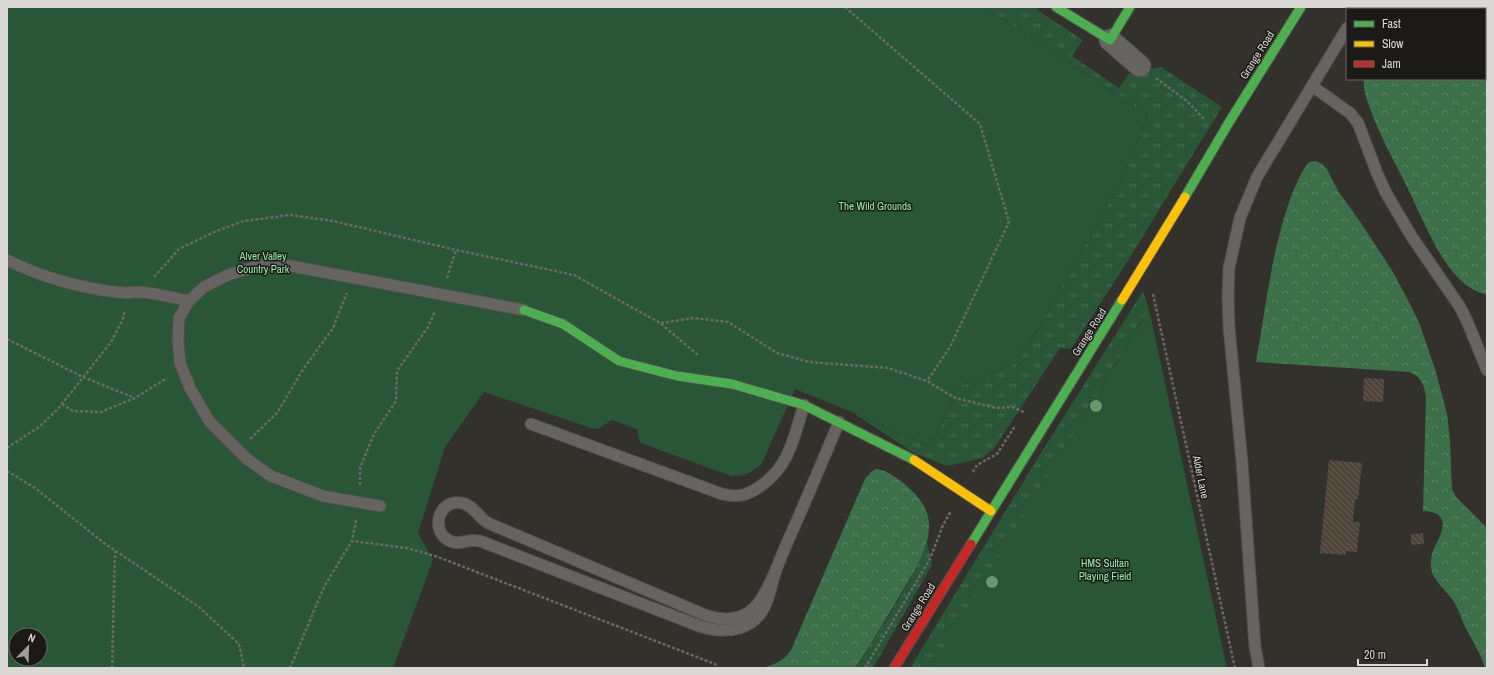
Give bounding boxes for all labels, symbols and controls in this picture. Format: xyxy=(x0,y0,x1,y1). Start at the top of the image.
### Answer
legend xyxy=(1346,8,1486,80)
text: Fast xyxy=(1382,16,1401,32)
street label: Grange Road xyxy=(1237,28,1277,82)
text: Slow xyxy=(1382,36,1404,52)
text: Jam xyxy=(1382,56,1401,72)
park label: The Wild Grounds xyxy=(838,199,912,213)
park label: Alver Valley Country Park xyxy=(237,249,290,276)
street label: Grange Road xyxy=(1069,305,1109,359)
street label: Alder Lane xyxy=(1189,453,1212,500)
park label: HMS Sultan Playing Field xyxy=(1079,556,1131,583)
street label: Grange Road xyxy=(898,580,938,634)
north arrow xyxy=(8,627,48,667)
text: N xyxy=(26,630,38,646)
scale bar xyxy=(1358,641,1427,667)
text: 20 m xyxy=(1364,647,1386,663)

